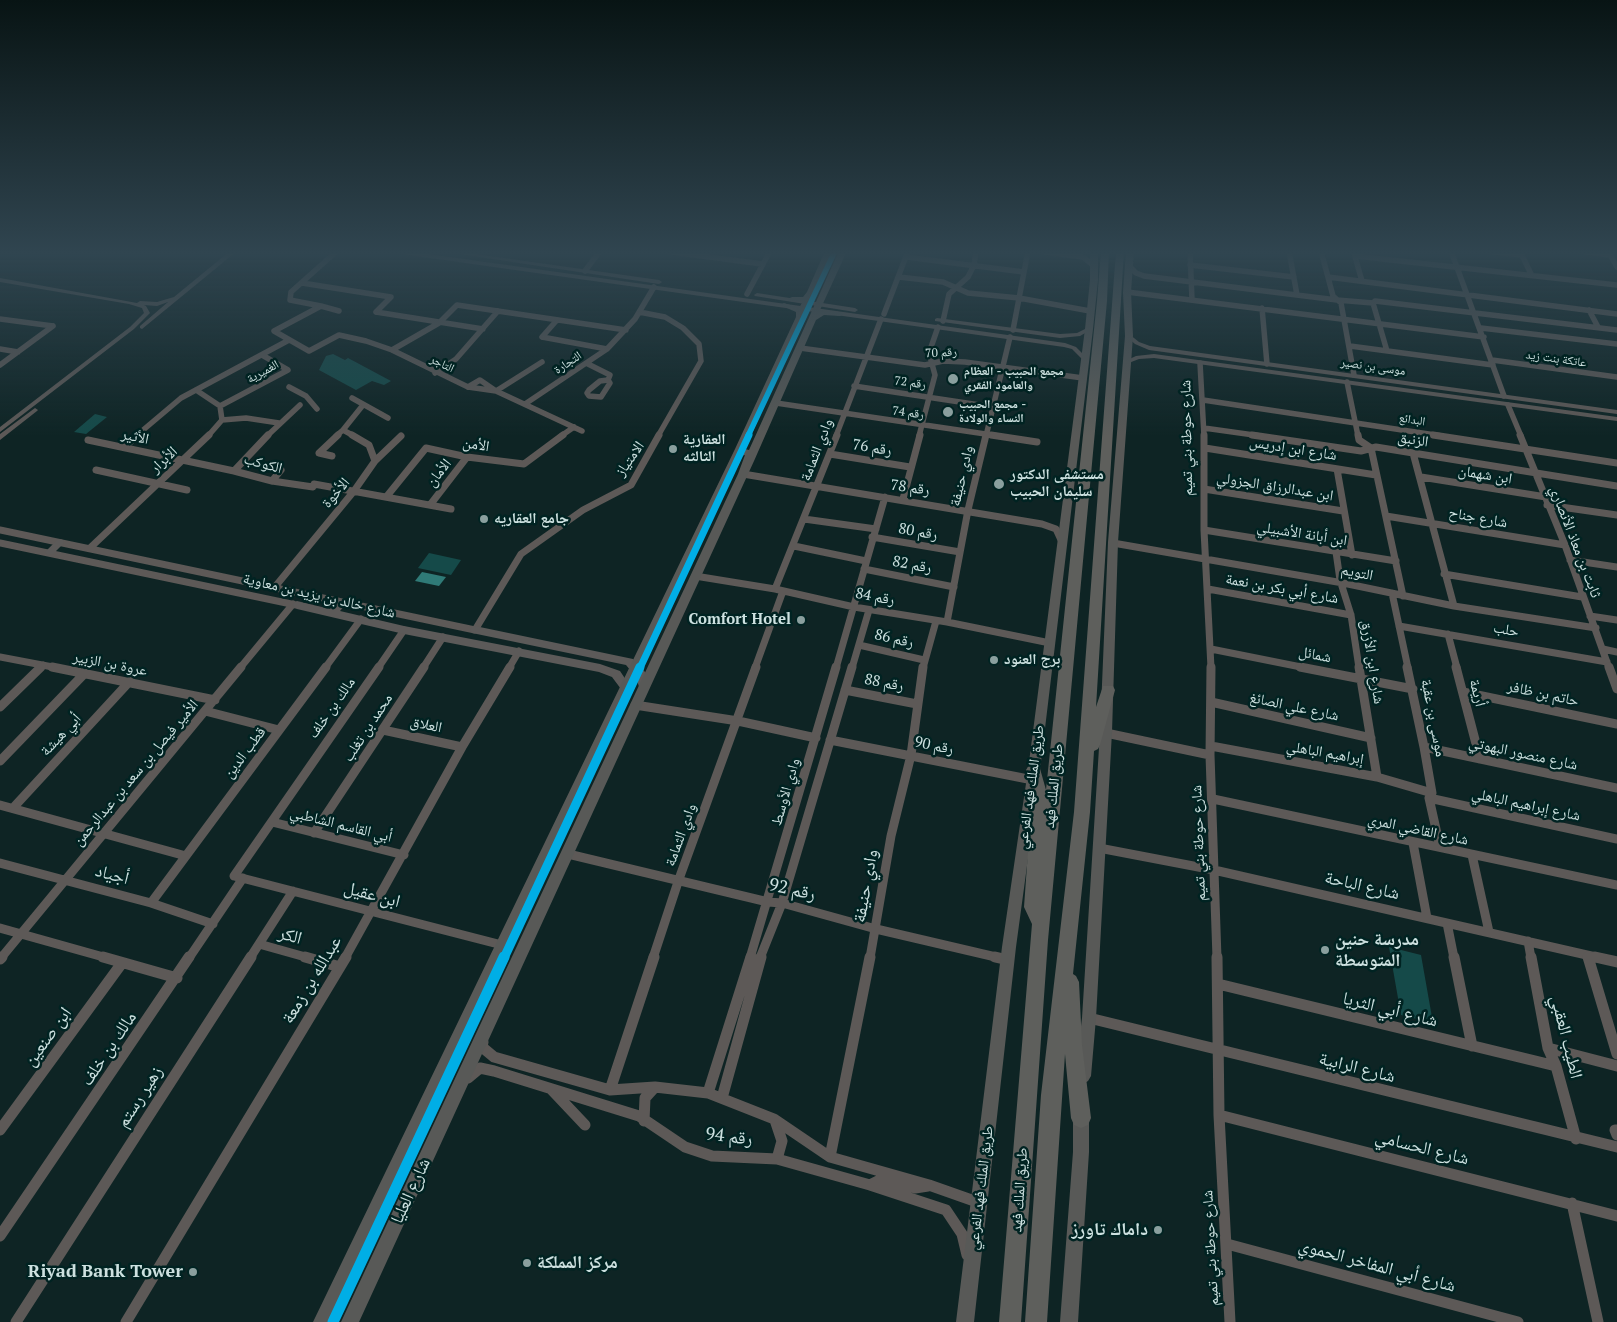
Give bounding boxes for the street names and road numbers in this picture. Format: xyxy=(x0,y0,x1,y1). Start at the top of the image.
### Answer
street label: رقم 70 xyxy=(925,345,957,361)
street label: عاتكة بنت زيد xyxy=(1525,348,1587,370)
street label: التجارة xyxy=(551,349,585,377)
street label: التاجر xyxy=(428,352,456,376)
street label: موسى بن نصير xyxy=(1340,355,1406,379)
street label: الغميرية xyxy=(245,357,281,387)
street label: رقم 72 xyxy=(893,374,927,392)
street label: شارع حوطة بني تميم xyxy=(1177,380,1197,496)
street label: رقم 74 xyxy=(891,404,925,422)
street label: البدائع xyxy=(1398,411,1426,429)
street label: وادي الثمامة xyxy=(797,416,837,484)
street label: الأثير xyxy=(119,425,151,449)
street label: الزنبق xyxy=(1396,429,1430,451)
street label: شارع ابن إدريس xyxy=(1248,433,1338,465)
street label: الأمن xyxy=(461,434,491,456)
street label: رقم 76 xyxy=(851,436,893,460)
street label: الامتياز xyxy=(612,438,648,480)
street label: الأبرار xyxy=(147,443,181,477)
street label: وادي حنيفة xyxy=(946,444,978,508)
street label: الكوكب xyxy=(242,450,284,478)
street label: الأمان xyxy=(422,455,456,491)
street label: ابن شهمان xyxy=(1457,462,1513,488)
street label: ابن عبدالرزاق الجزولي xyxy=(1215,469,1335,505)
street label: الأخوة xyxy=(318,474,354,512)
street label: رقم 78 xyxy=(889,476,931,500)
street label: ثابت بن معاذ الأنصاري xyxy=(1545,484,1605,600)
street label: شارع جناح xyxy=(1447,504,1509,532)
street label: ابن أبانة الأشبيلي xyxy=(1256,518,1348,550)
street label: رقم 80 xyxy=(897,520,939,544)
street label: رقم 82 xyxy=(891,552,933,578)
street label: التويم xyxy=(1339,561,1375,585)
street label: شارع خالد بن يزيد بن معاوية xyxy=(241,570,397,622)
street label: شارع أبي بكر بن نعمة xyxy=(1224,570,1340,608)
street label: رقم 84 xyxy=(854,584,896,610)
street label: شارع ابن الأزرق xyxy=(1356,619,1388,705)
street label: حلب xyxy=(1492,619,1520,641)
street label: رقم 86 xyxy=(873,626,915,652)
street label: شمائل xyxy=(1297,643,1333,667)
street label: عروة بن الزبير xyxy=(71,648,149,680)
street label: رقم 88 xyxy=(863,670,905,696)
street label: مالك بن خلف xyxy=(304,674,360,742)
street label: أريمة xyxy=(1465,677,1489,709)
street label: موسى بن عقبة xyxy=(1417,678,1449,758)
street label: حاتم بن ظافر xyxy=(1506,678,1580,710)
street label: شارع علي الصائغ xyxy=(1248,689,1340,725)
street label: محمد بن تغلب xyxy=(339,691,397,765)
street label: الأمير فيصل بن سعد بن عبدالرحمن xyxy=(69,696,203,850)
street label: أبي هيشة xyxy=(37,710,85,760)
street label: العلاق xyxy=(409,713,443,737)
street label: قطب الدين xyxy=(220,724,270,782)
street label: طريق الملك فهد الفرعي xyxy=(1013,724,1049,850)
street label: رقم 90 xyxy=(913,733,955,759)
street label: شارع منصور البهوتي xyxy=(1467,734,1579,774)
street label: إبراهيم الباهلي xyxy=(1285,737,1365,769)
street label: طريق الملك فهد xyxy=(1041,743,1067,829)
street label: وادي الأوسط xyxy=(768,756,804,828)
street label: شارع حوطة بني تميم xyxy=(1188,785,1210,901)
street label: شارع إبراهيم الباهلي xyxy=(1470,785,1582,825)
street label: وادي الثمامة xyxy=(661,801,701,869)
street label: أبي القاسم الشاطبي xyxy=(288,804,394,846)
street label: شارع القاضي المري xyxy=(1366,811,1470,849)
street label: وادي حنيفة xyxy=(849,848,883,924)
street label: أجياد xyxy=(93,860,131,890)
street label: شارع الباحة xyxy=(1323,867,1401,905)
street label: رقم 92 xyxy=(766,874,818,906)
street label: ابن عقيل xyxy=(342,877,402,913)
street label: الكر xyxy=(276,922,304,950)
street label: عبدالله بن زمعة xyxy=(277,932,347,1028)
street label: شارع أبي الثريا xyxy=(1340,988,1440,1032)
street label: الطيب العقبي xyxy=(1545,993,1587,1081)
street label: ابن صنعين xyxy=(19,1003,77,1071)
street label: مالك بن خلف xyxy=(76,1008,142,1090)
street label: شارع الرابية xyxy=(1317,1048,1397,1088)
street label: زهير رستم xyxy=(112,1062,168,1132)
street label: رقم 94 xyxy=(704,1123,754,1151)
street label: طريق الملك فهد الفرعي xyxy=(964,1125,998,1251)
street label: شارع الحسامي xyxy=(1373,1126,1471,1170)
street label: طريق الملك فهد xyxy=(1008,1147,1032,1233)
street label: شارع العليا xyxy=(387,1155,435,1227)
street label: شارع حوطة بني تميم xyxy=(1199,1190,1223,1306)
street label: شارع أبي المفاخر الحموي xyxy=(1296,1235,1458,1297)

